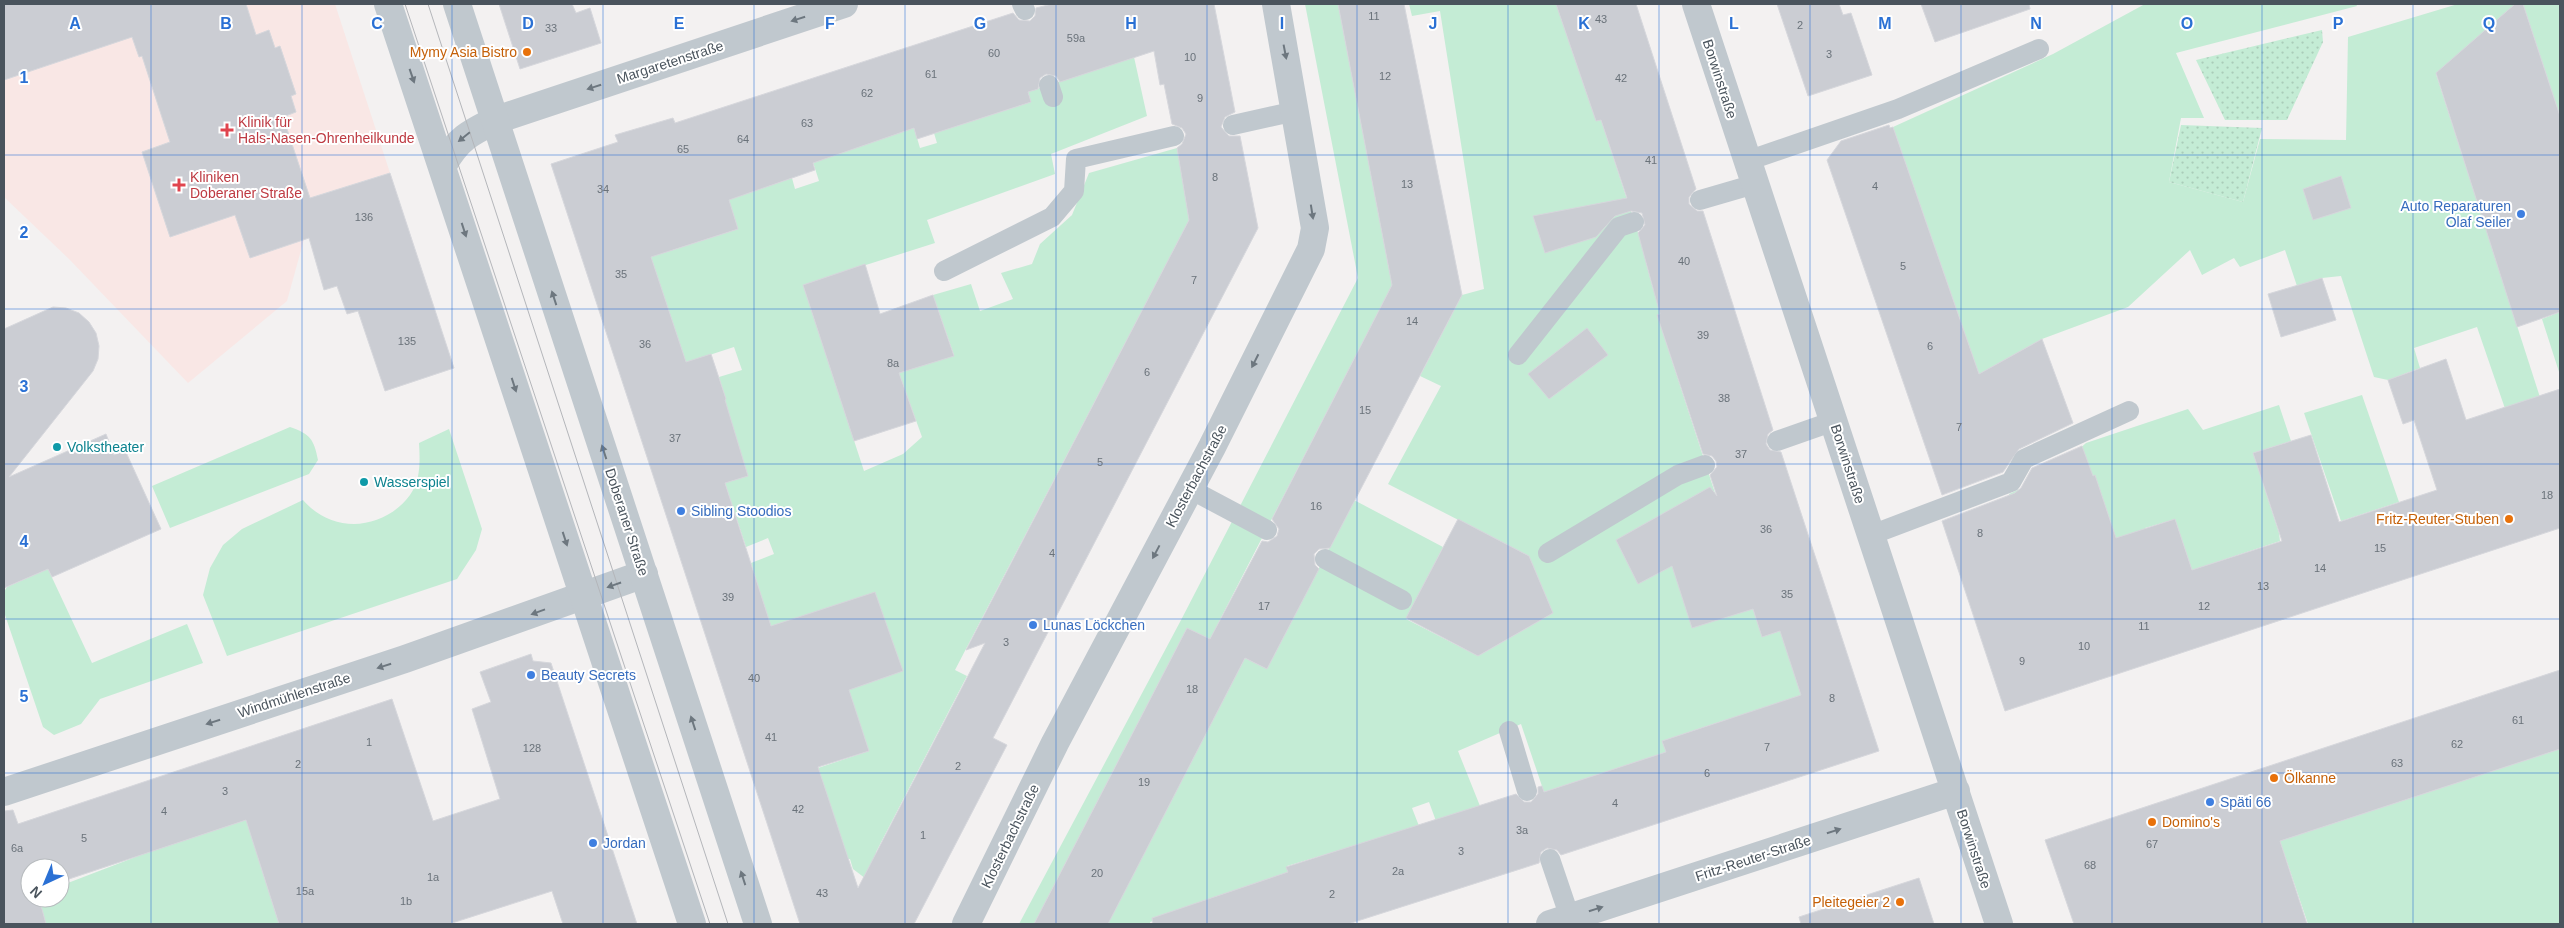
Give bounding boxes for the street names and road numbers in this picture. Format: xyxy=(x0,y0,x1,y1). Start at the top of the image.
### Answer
street label: Margaretenstraße xyxy=(615,37,726,87)
street label: Borwinstraße xyxy=(1700,37,1740,121)
street label: Klosterbachstraße xyxy=(1162,422,1230,530)
street label: Borwinstraße xyxy=(1828,422,1868,506)
street label: Doberaner Straße xyxy=(602,466,652,578)
street label: Windmühlenstraße xyxy=(236,669,353,721)
street label: Klosterbachstraße xyxy=(978,781,1042,891)
street label: Borwinstraße xyxy=(1954,807,1994,891)
street label: Fritz-Reuter-Straße xyxy=(1693,832,1813,884)

